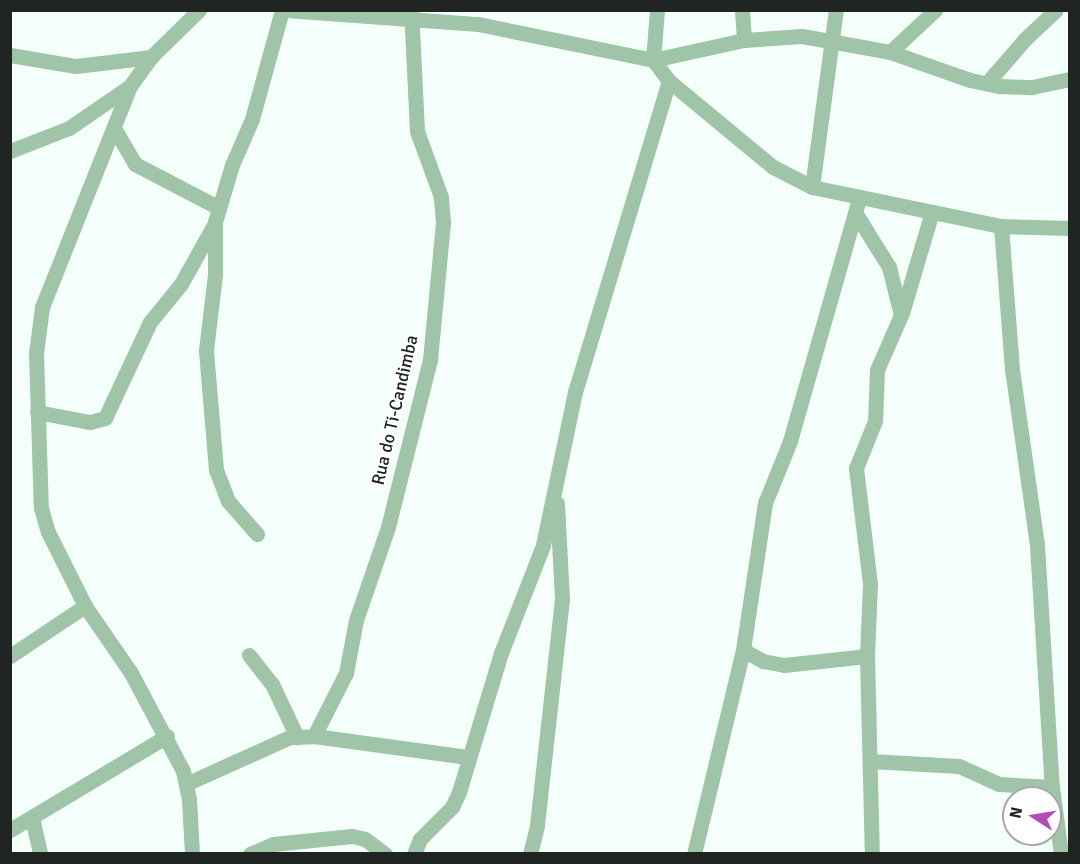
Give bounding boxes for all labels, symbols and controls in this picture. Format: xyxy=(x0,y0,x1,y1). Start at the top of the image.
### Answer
street label: Rua do Ti-Candimba xyxy=(367,333,423,487)
north arrow xyxy=(1002,786,1062,846)
text: N xyxy=(1005,805,1027,820)

